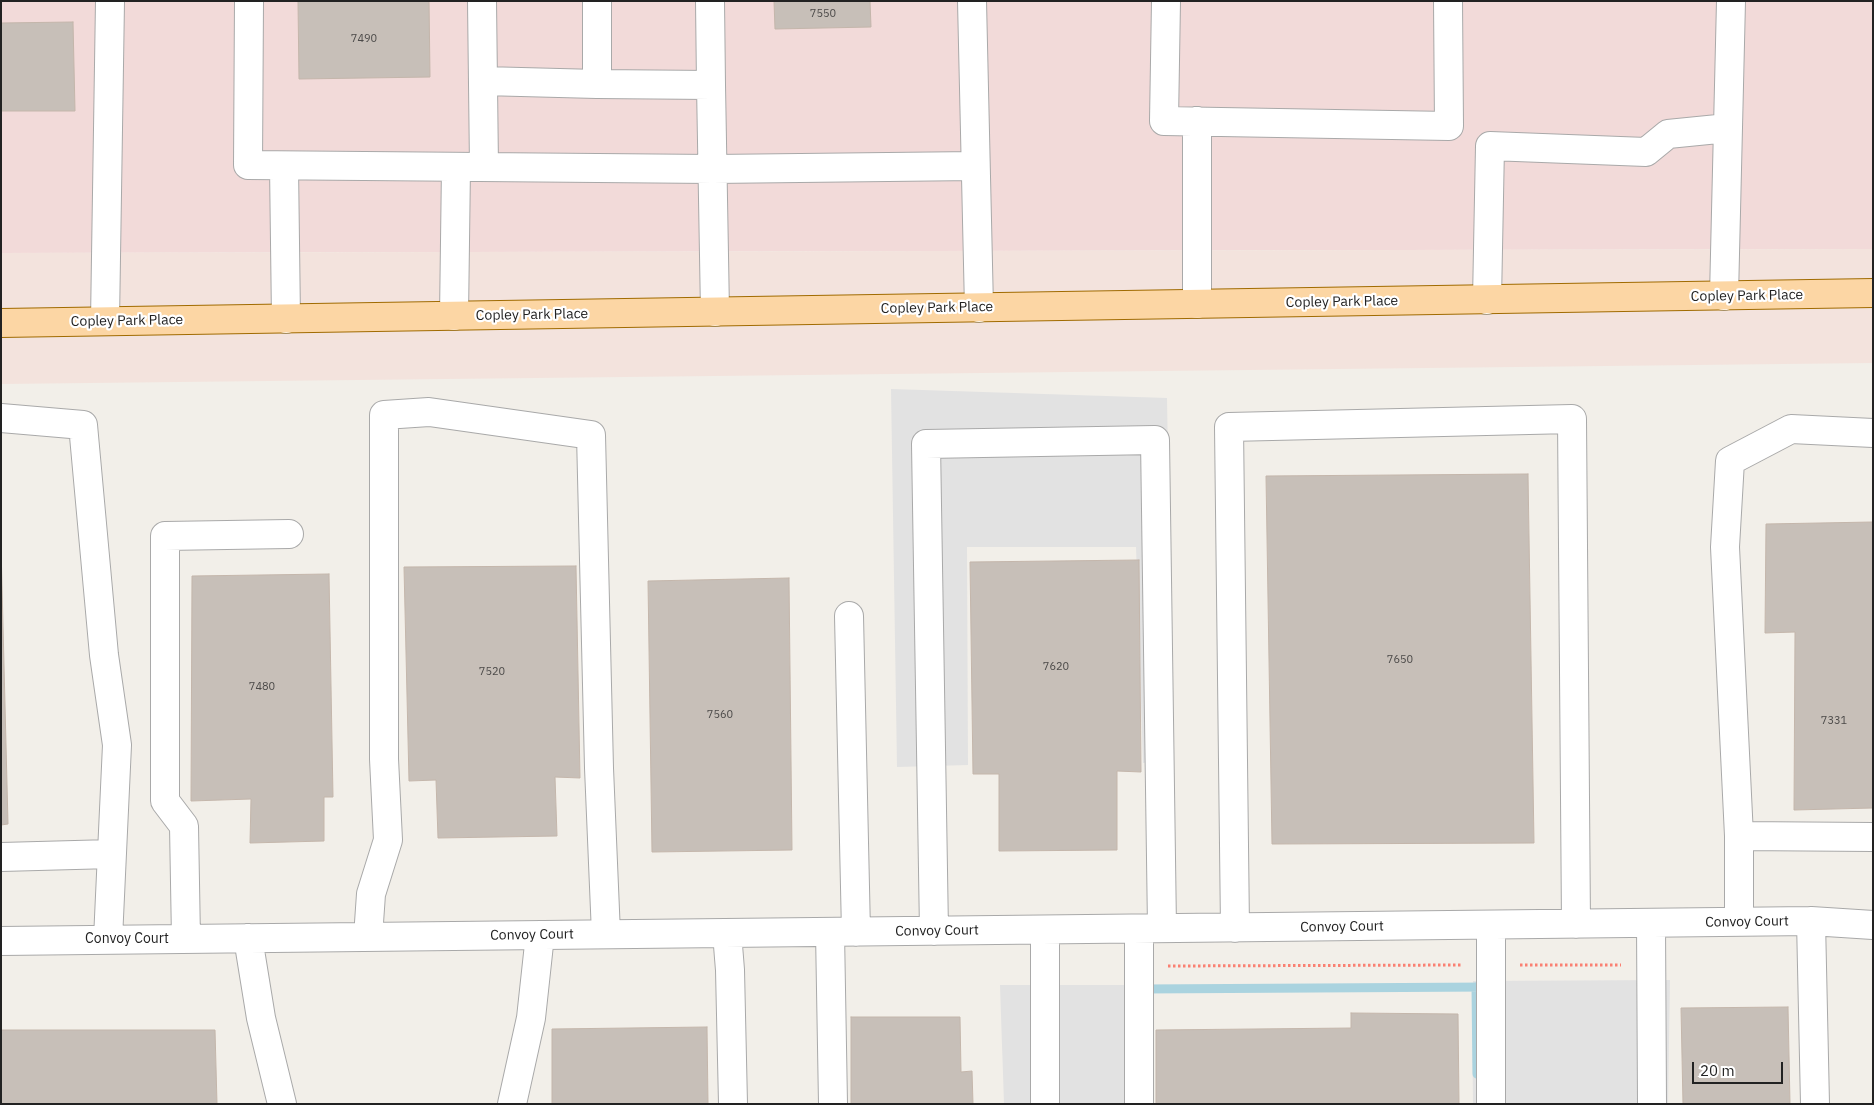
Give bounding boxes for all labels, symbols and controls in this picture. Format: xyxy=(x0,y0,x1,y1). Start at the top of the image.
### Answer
house number: 7550 xyxy=(810,7,836,21)
house number: 7490 xyxy=(351,32,377,46)
street label: Copley Park Place xyxy=(1691,287,1803,305)
street label: Copley Park Place xyxy=(1286,293,1398,311)
street label: Copley Park Place xyxy=(881,299,993,317)
street label: Copley Park Place xyxy=(476,306,588,324)
street label: Copley Park Place xyxy=(71,312,183,330)
house number: 7650 xyxy=(1387,653,1413,667)
house number: 7620 xyxy=(1043,660,1069,674)
house number: 7520 xyxy=(479,665,505,679)
house number: 7480 xyxy=(249,680,275,694)
house number: 7560 xyxy=(707,708,733,722)
house number: 7331 xyxy=(1821,714,1847,728)
street label: Convoy Court xyxy=(1705,913,1789,931)
street label: Convoy Court xyxy=(1300,918,1384,936)
street label: Convoy Court xyxy=(895,922,979,940)
street label: Convoy Court xyxy=(490,926,574,944)
street label: Convoy Court xyxy=(85,931,169,947)
scale bar xyxy=(1694,1052,1785,1084)
text: 20 m xyxy=(1700,1061,1735,1080)

